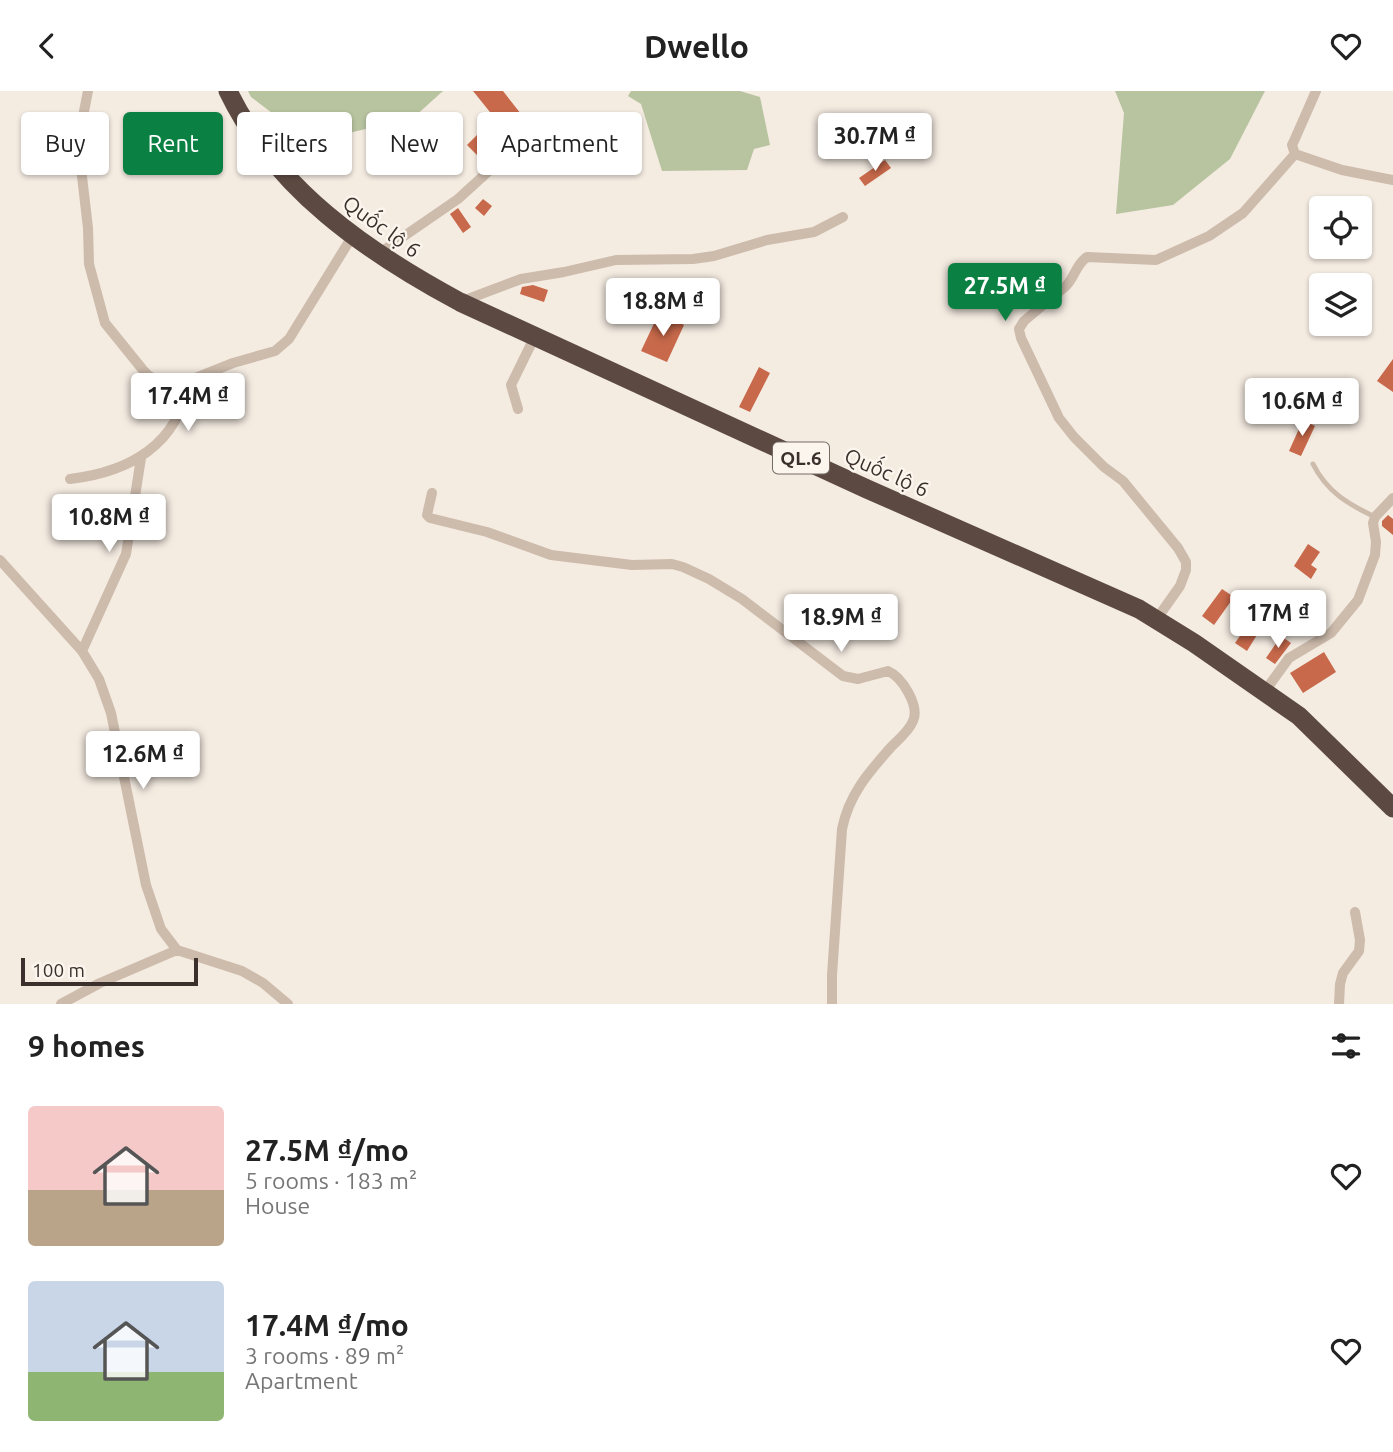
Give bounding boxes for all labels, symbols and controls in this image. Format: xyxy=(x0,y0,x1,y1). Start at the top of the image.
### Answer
icon: back xyxy=(28,27,66,65)
icon: heart xyxy=(1327,27,1365,65)
text: Dwello xyxy=(644,28,749,64)
chip: Buy xyxy=(21,112,109,175)
chip: Rent xyxy=(123,112,223,175)
chip: Filters xyxy=(237,112,352,175)
chip: New xyxy=(366,112,463,175)
chip: Apartment xyxy=(477,112,642,175)
pin: 30.7M ₫ xyxy=(810,113,940,173)
text: 30.7M ₫ xyxy=(834,123,916,148)
street label: Quốc lộ 6 xyxy=(339,188,427,262)
map controls xyxy=(1309,196,1372,336)
button: locate xyxy=(1309,196,1372,259)
pin: 27.5M ₫ xyxy=(940,264,1070,323)
text: 27.5M ₫ xyxy=(964,273,1046,298)
button: layers xyxy=(1309,273,1372,336)
pin: 18.8M ₫ xyxy=(598,279,728,338)
text: 18.8M ₫ xyxy=(622,288,704,313)
pin: 17.4M ₫ xyxy=(123,373,253,433)
pin: 10.6M ₫ xyxy=(1237,379,1367,438)
text: 17.4M ₫ xyxy=(147,383,229,408)
text: 10.6M ₫ xyxy=(1261,388,1343,413)
street label: Quốc lộ 6 xyxy=(841,441,934,501)
road number: QL.6 xyxy=(773,443,829,473)
pin: 10.8M ₫ xyxy=(44,495,174,554)
text: 10.8M ₫ xyxy=(68,504,150,529)
pin: 17M ₫ xyxy=(1229,591,1327,650)
pin: 18.9M ₫ xyxy=(776,595,906,654)
text: 17M ₫ xyxy=(1246,600,1310,625)
text: 18.9M ₫ xyxy=(800,604,882,629)
pin: 12.6M ₫ xyxy=(78,731,208,791)
text: 12.6M ₫ xyxy=(102,741,184,766)
scale bar xyxy=(21,955,198,987)
text: 100 m xyxy=(32,959,85,981)
icon: filters xyxy=(1327,1027,1365,1065)
text: 9 homes xyxy=(28,1029,145,1063)
text: 27.5M ₫/mo xyxy=(245,1133,409,1167)
icon: home xyxy=(84,1134,168,1218)
icon: heart xyxy=(1327,1157,1365,1195)
text: 5 rooms · 183 m² xyxy=(245,1168,417,1193)
text: House xyxy=(245,1193,310,1218)
text: 17.4M ₫/mo xyxy=(245,1308,409,1342)
icon: home xyxy=(84,1309,168,1393)
icon: heart xyxy=(1327,1332,1365,1370)
text: 3 rooms · 89 m² xyxy=(245,1343,404,1368)
text: Apartment xyxy=(245,1368,358,1393)

